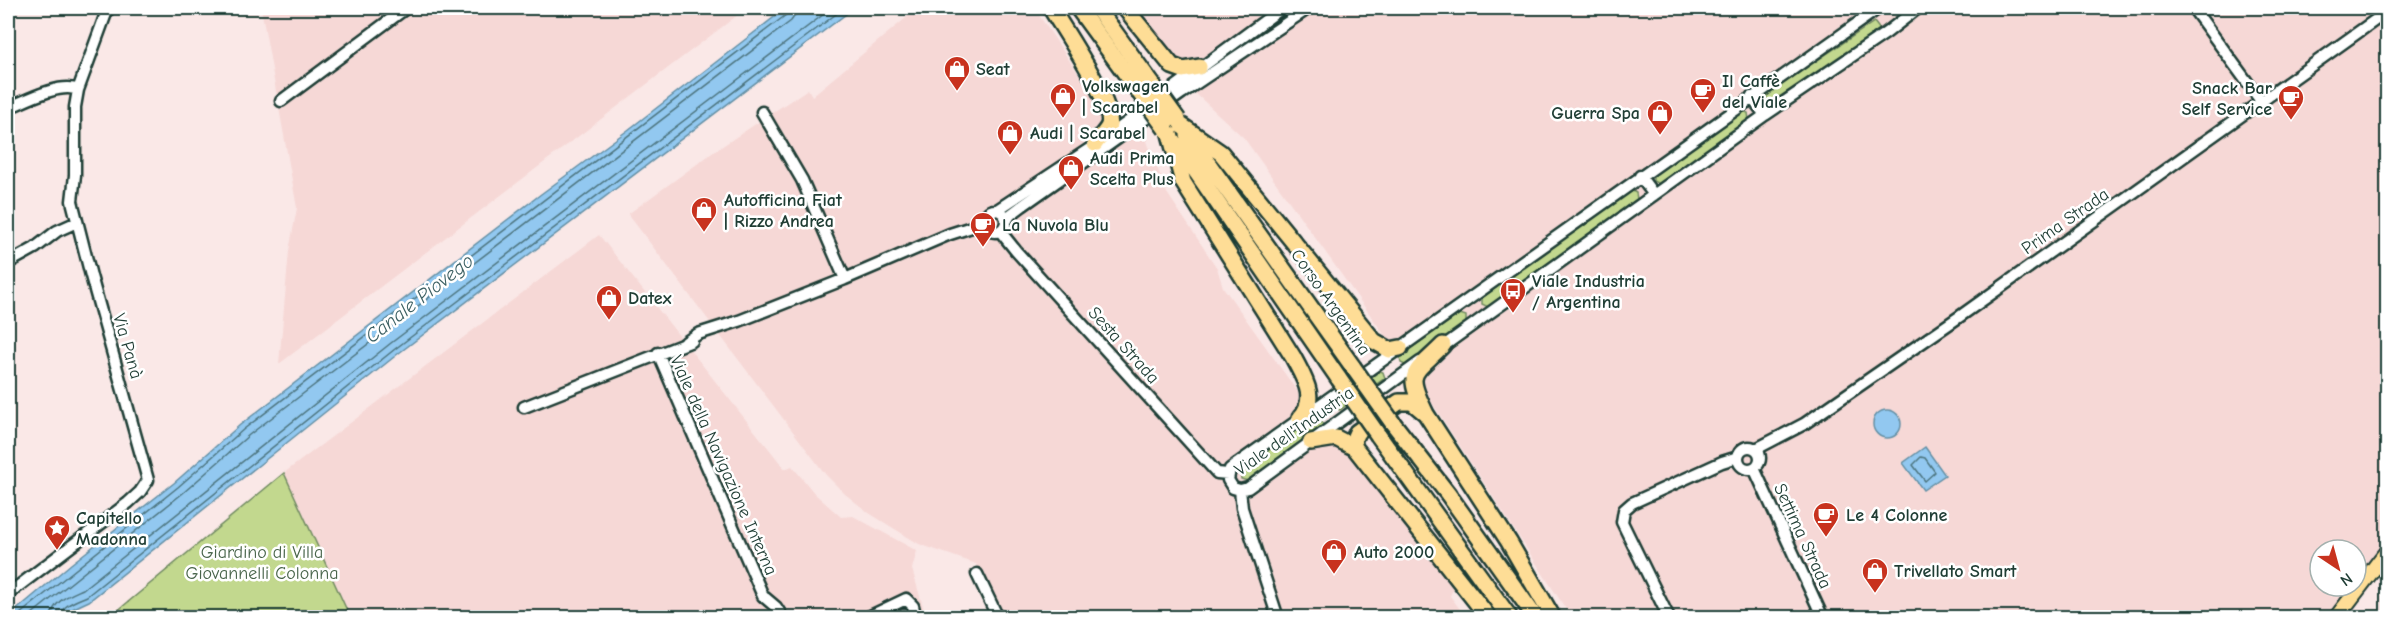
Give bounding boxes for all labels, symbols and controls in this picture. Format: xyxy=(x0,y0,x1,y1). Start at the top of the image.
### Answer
shop icon: Seat xyxy=(942,54,972,92)
place label: Seat xyxy=(976,59,1011,80)
place label: Il Caffè del Viale xyxy=(1722,71,1787,113)
place label: Volkswagen | Scarabel xyxy=(1082,76,1169,118)
cafe icon: Il Caffè del Viale xyxy=(1688,76,1718,114)
place label: Snack Bar Self Service xyxy=(2182,78,2273,120)
shop icon: Volkswagen | Scarabel xyxy=(1048,81,1078,119)
cafe icon: Snack Bar Self Service xyxy=(2276,83,2306,121)
shop icon: Guerra Spa xyxy=(1645,98,1675,136)
place label: Guerra Spa xyxy=(1551,103,1640,124)
shop icon: Audi | Scarabel xyxy=(995,118,1025,156)
place label: Audi | Scarabel xyxy=(1030,123,1146,144)
place label: Audi Prima Scelta Plus xyxy=(1090,148,1175,190)
shop icon: Audi Prima Scelta Plus xyxy=(1056,153,1086,191)
street label: Prima Strada xyxy=(2018,184,2113,259)
place label: Autofficina Fiat | Rizzo Andrea xyxy=(724,190,843,232)
shop icon: Autofficina Fiat | Rizzo Andrea xyxy=(689,195,719,233)
cafe icon: La Nuvola Blu xyxy=(968,210,998,248)
place label: La Nuvola Blu xyxy=(1002,215,1109,236)
street label: Corso Argentina xyxy=(1286,245,1375,359)
water label: Canale Piovego xyxy=(361,249,478,348)
place label: Viale Industria / Argentina xyxy=(1532,271,1645,313)
bus stop icon: Viale Industria / Argentina xyxy=(1498,276,1528,314)
shop icon: Datex xyxy=(594,283,624,321)
place label: Datex xyxy=(628,288,672,309)
street label: Sesta Strada xyxy=(1084,302,1164,388)
street label: Via Panà xyxy=(108,311,147,381)
street label: Viale della Navigazione Interna xyxy=(665,352,782,579)
street label: Viale dell'Industria xyxy=(1231,382,1358,480)
street label: Settima Strada xyxy=(1769,480,1836,592)
cafe icon: Le 4 Colonne xyxy=(1811,500,1841,538)
place label: Le 4 Colonne xyxy=(1846,505,1948,526)
place label: Capitello Madonna xyxy=(76,508,147,550)
place icon: Capitello Madonna xyxy=(42,513,72,551)
shop icon: Auto 2000 xyxy=(1319,537,1349,575)
north arrow xyxy=(2308,538,2368,598)
park label: Giardino di Villa Giovannelli Colonna xyxy=(186,542,338,584)
place label: Auto 2000 xyxy=(1354,542,1434,563)
shop icon: Trivellato Smart xyxy=(1860,556,1890,594)
place label: Trivellato Smart xyxy=(1894,561,2018,582)
text: N xyxy=(2337,569,2356,590)

